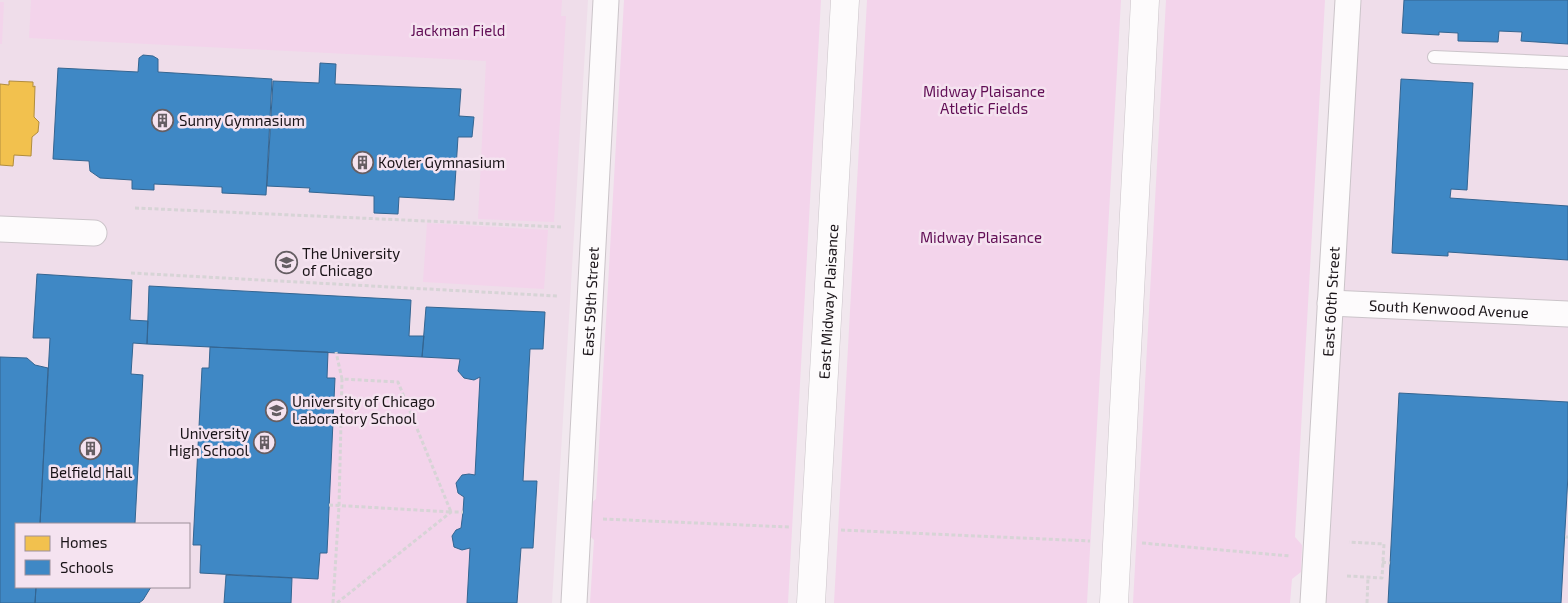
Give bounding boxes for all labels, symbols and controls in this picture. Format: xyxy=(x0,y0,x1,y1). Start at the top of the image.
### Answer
park label: Jackman Field xyxy=(411,21,505,39)
park label: Midway Plaisance Atletic Fields xyxy=(923,82,1045,117)
building icon: Sunny Gymnasium xyxy=(151,108,175,132)
place label: Sunny Gymnasium xyxy=(179,111,305,129)
building icon: Kovler Gymnasium xyxy=(350,150,374,174)
place label: Kovler Gymnasium xyxy=(378,153,505,171)
street label: East Midway Plaisance xyxy=(815,223,841,380)
park label: Midway Plaisance xyxy=(920,228,1042,246)
place label: The University of Chicago xyxy=(302,244,400,279)
street label: East 59th Street xyxy=(578,246,602,357)
street label: East 60th Street xyxy=(1318,246,1343,357)
school or university icon: The University of Chicago xyxy=(274,250,298,274)
street label: South Kenwood Avenue xyxy=(1369,296,1529,321)
place label: University of Chicago Laboratory School xyxy=(292,392,435,427)
school or university icon: University of Chicago Laboratory School xyxy=(264,398,288,422)
place label: University High School xyxy=(169,424,250,459)
building icon: University High School xyxy=(253,430,277,454)
building icon: Belfield Hall xyxy=(79,437,103,461)
place label: Belfield Hall xyxy=(50,463,133,481)
legend xyxy=(15,523,190,588)
text: Homes xyxy=(60,533,107,551)
text: Schools xyxy=(60,558,114,576)

